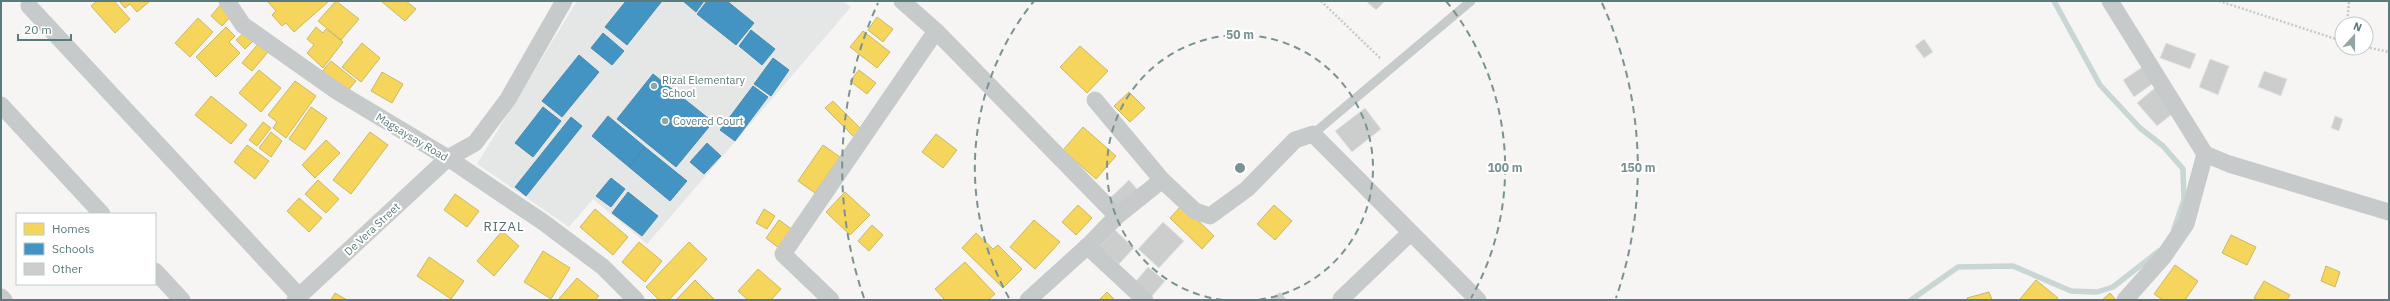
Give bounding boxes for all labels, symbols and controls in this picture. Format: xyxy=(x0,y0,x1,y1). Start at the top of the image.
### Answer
scale bar xyxy=(18,16,71,42)
north arrow xyxy=(2334,16,2374,56)
text: N xyxy=(2351,19,2364,35)
text: 20 m xyxy=(24,22,52,37)
text: 50 m xyxy=(1226,27,1254,42)
place label: Rizal Elementary School xyxy=(662,73,746,100)
marker: Rizal Elementary School xyxy=(649,81,659,91)
street label: Magsaysay Road xyxy=(373,110,451,164)
place label: Covered Court xyxy=(673,114,744,128)
marker: Covered Court xyxy=(660,116,670,126)
text: 100 m xyxy=(1487,160,1523,175)
text: 150 m xyxy=(1620,160,1656,175)
centre of rings xyxy=(1233,161,1247,175)
street label: De Vera Street xyxy=(341,200,403,258)
legend xyxy=(16,213,156,285)
district label: RIZAL xyxy=(484,218,524,235)
text: Homes xyxy=(52,221,90,236)
text: Schools xyxy=(52,241,95,256)
text: Other xyxy=(52,261,83,276)

